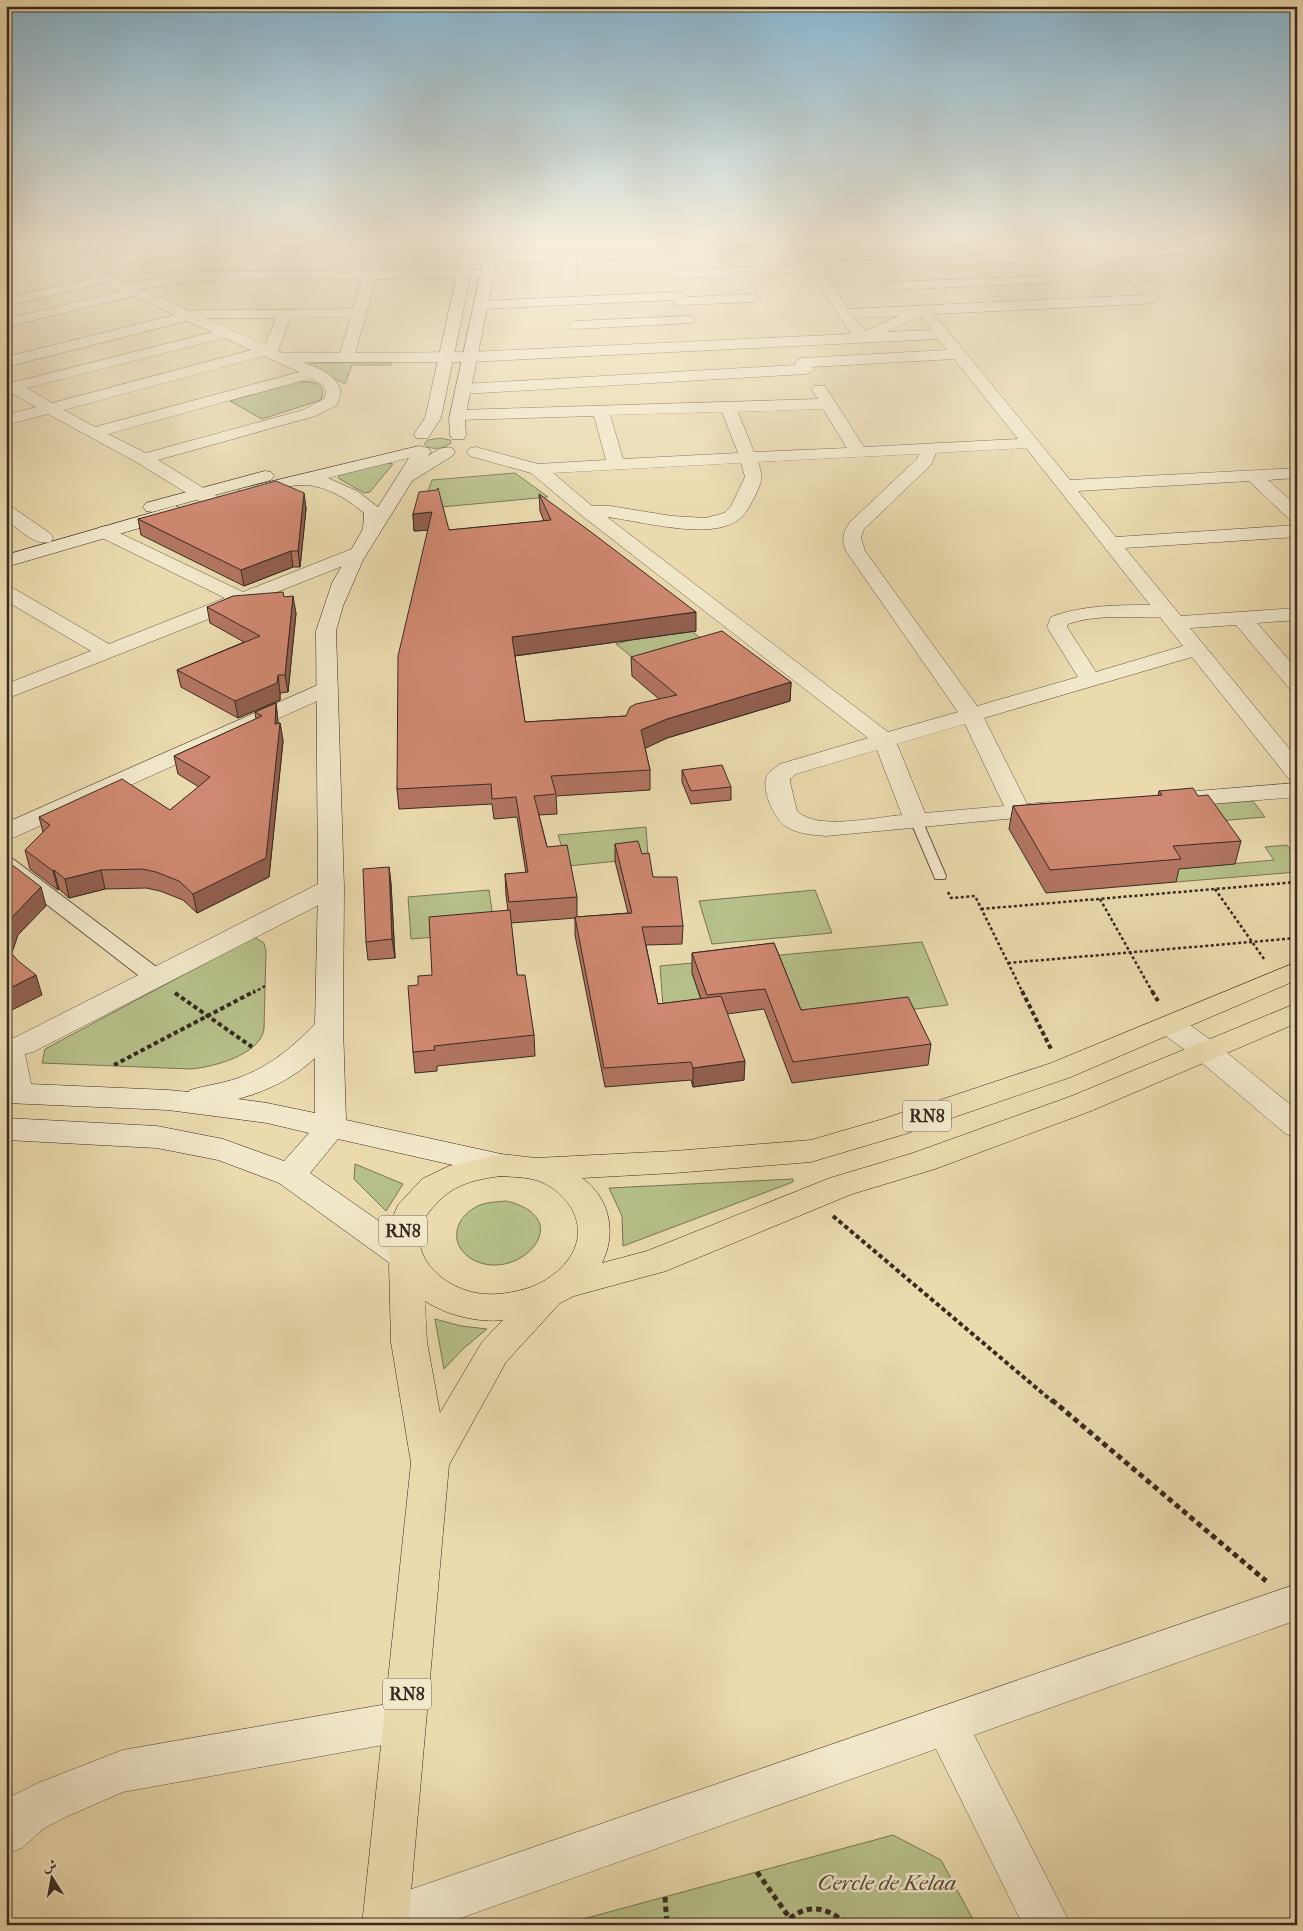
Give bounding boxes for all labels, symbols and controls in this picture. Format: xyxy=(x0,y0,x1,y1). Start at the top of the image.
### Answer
road number: RN8 xyxy=(903,1100,951,1132)
road number: RN8 xyxy=(379,1216,427,1246)
road number: RN8 xyxy=(383,1678,431,1710)
north arrow xyxy=(28,1854,78,1904)
text: ش xyxy=(41,1856,58,1875)
park label: Cercle de Kelaa xyxy=(818,1870,956,1896)

